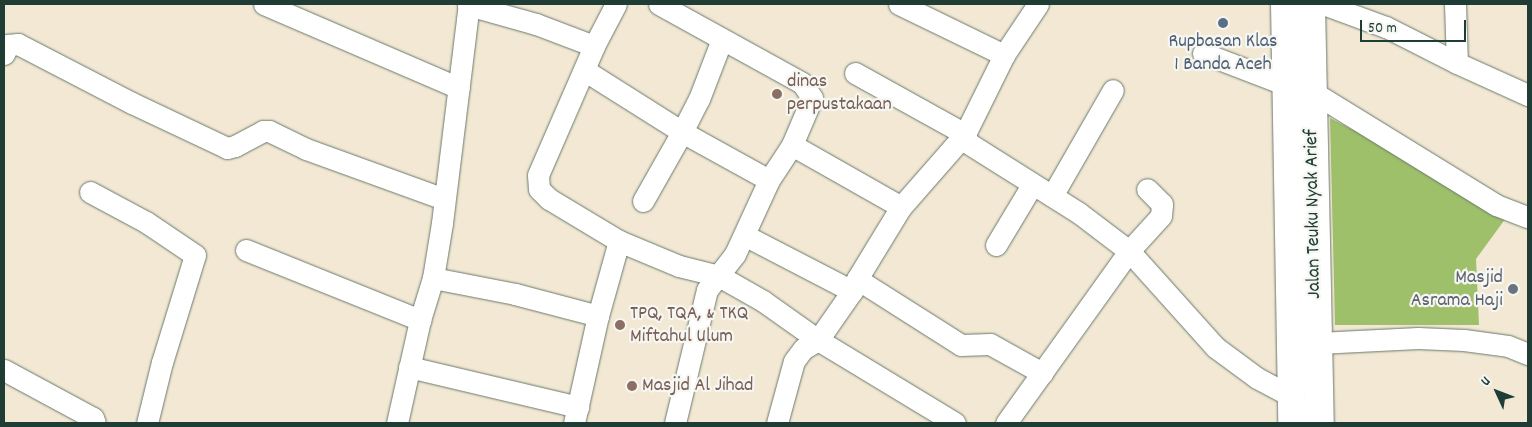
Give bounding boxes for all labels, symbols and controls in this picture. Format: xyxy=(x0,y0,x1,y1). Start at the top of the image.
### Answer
scale bar xyxy=(1362,10,1468,42)
marker: Rupbasan Klas 1 Banda Aceh xyxy=(1217,17,1229,29)
text: 50 m xyxy=(1368,18,1397,40)
place label: Rupbasan Klas 1 Banda Aceh xyxy=(1168,31,1278,78)
place label: dinas perpustakaan xyxy=(787,70,892,117)
marker: dinas perpustakaan xyxy=(771,88,783,100)
street label: Jalan Teuku Nyak Arief xyxy=(1301,129,1327,299)
place label: Masjid Asrama Haji xyxy=(1411,266,1503,313)
marker: Masjid Asrama Haji xyxy=(1507,283,1519,295)
place label: TPQ, TQA, & TKQ Miftahul Ulum xyxy=(630,302,748,349)
marker: TPQ, TQA, & TKQ Miftahul Ulum xyxy=(614,319,626,331)
north arrow xyxy=(1472,367,1522,417)
text: U xyxy=(1476,372,1496,391)
place label: Masjid Al Jihad xyxy=(642,374,753,398)
marker: Masjid Al Jihad xyxy=(626,380,638,392)

